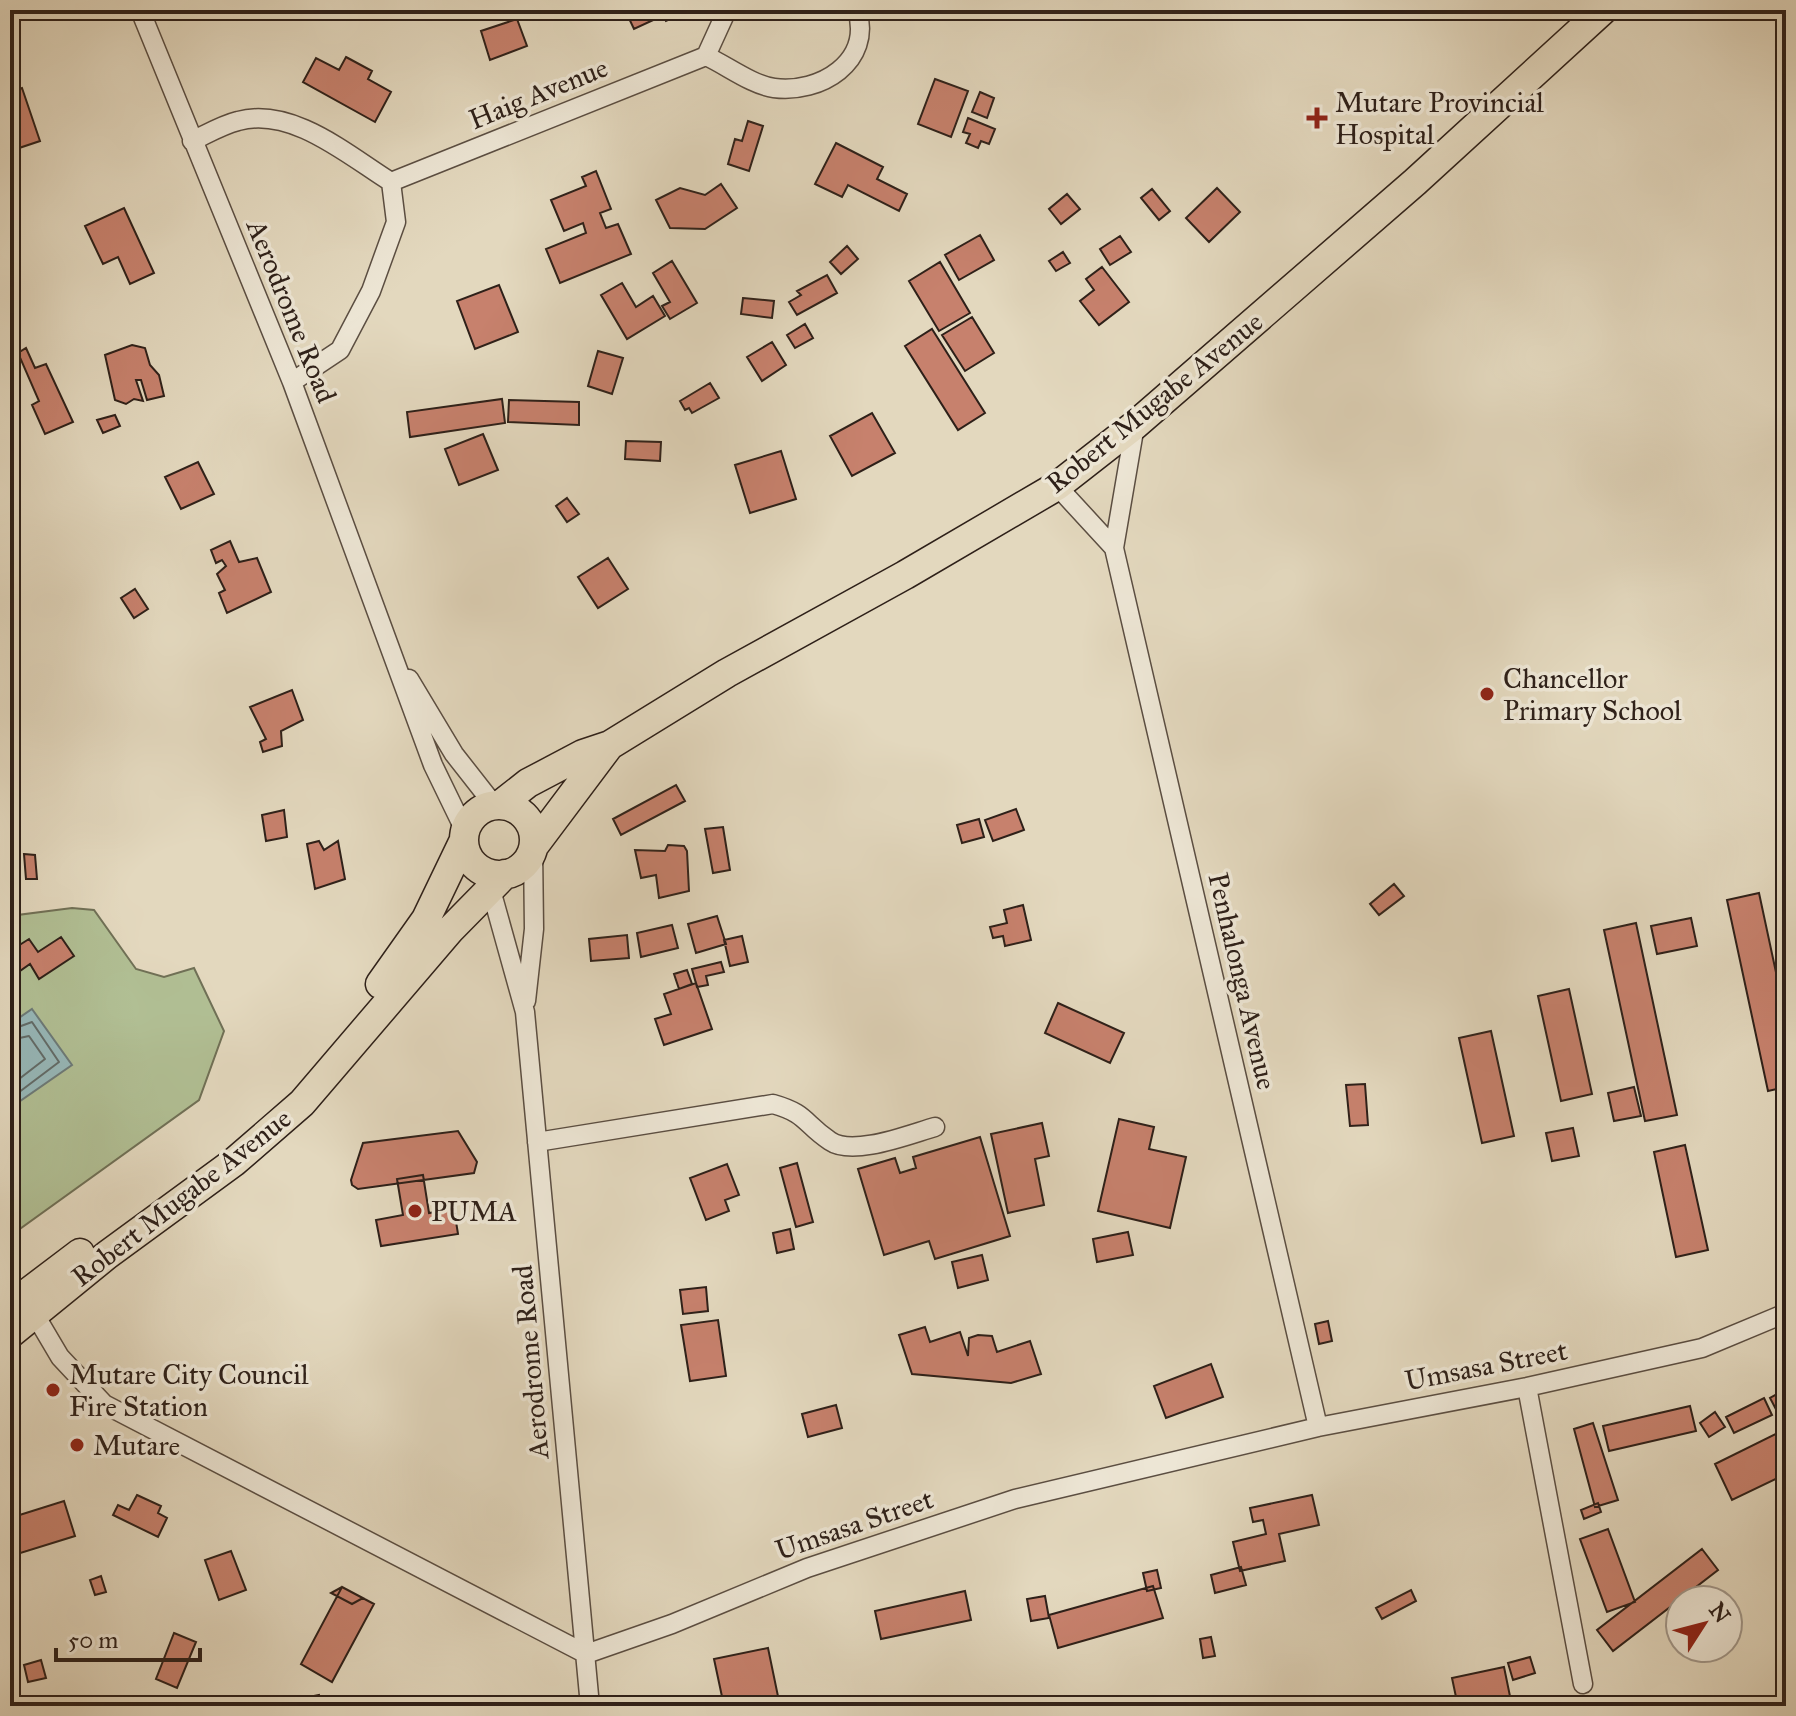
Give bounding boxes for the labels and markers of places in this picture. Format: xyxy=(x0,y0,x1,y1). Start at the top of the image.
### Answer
place label: Mutare Provincial Hospital xyxy=(1335,85,1544,152)
marker: Mutare Provincial Hospital xyxy=(1306,107,1328,129)
place label: Chancellor Primary School xyxy=(1503,661,1682,728)
marker: Chancellor Primary School xyxy=(1478,685,1496,703)
place label: PUMA xyxy=(431,1194,517,1229)
marker: PUMA xyxy=(406,1202,424,1220)
place label: Mutare City Council Fire Station xyxy=(69,1357,309,1424)
marker: Mutare City Council Fire Station xyxy=(44,1381,62,1399)
place label: Mutare xyxy=(93,1428,180,1463)
marker: Mutare xyxy=(68,1436,86,1454)

